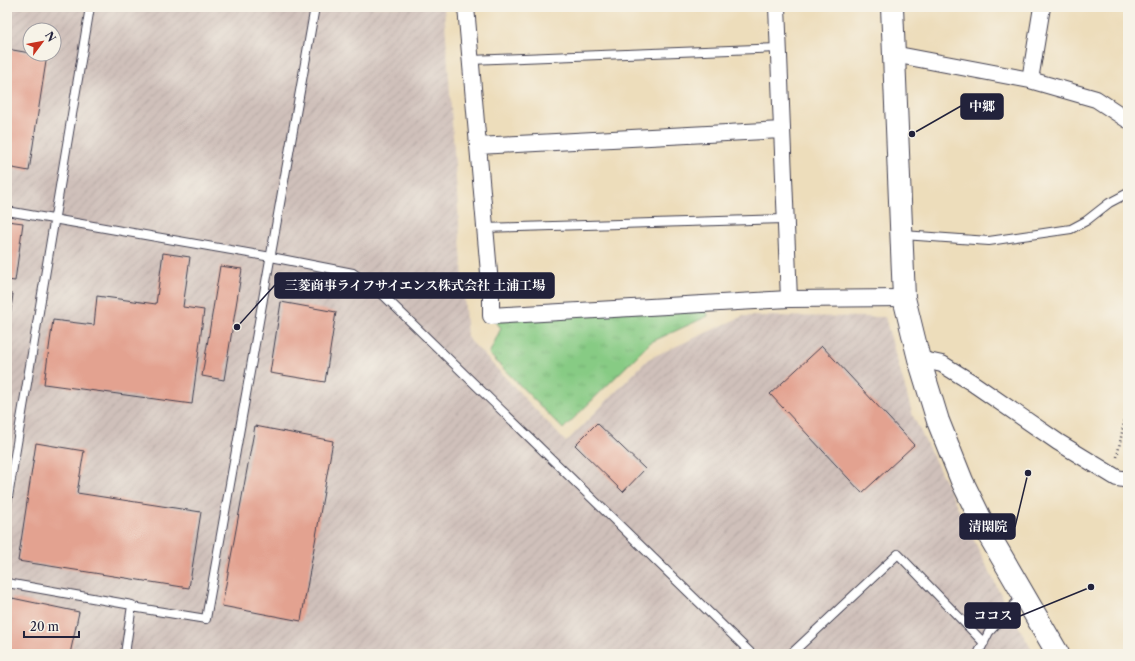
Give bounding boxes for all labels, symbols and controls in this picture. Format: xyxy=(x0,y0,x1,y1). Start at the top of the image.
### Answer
north arrow xyxy=(22,22,62,62)
text: N xyxy=(42,29,59,45)
callout: 中郷 xyxy=(961,94,1003,119)
text: 中郷 xyxy=(969,98,995,114)
callout: 三菱商事ライフサイエンス株式会社 土浦工場 xyxy=(275,273,554,298)
text: 三菱商事ライフサイエンス株式会社 土浦工場 xyxy=(285,277,545,293)
callout: 清閑院 xyxy=(960,514,1015,539)
text: 清閑院 xyxy=(968,518,1008,534)
callout: ココス xyxy=(965,603,1020,628)
text: ココス xyxy=(973,607,1013,623)
scale bar xyxy=(24,613,79,639)
text: 20 m xyxy=(30,619,59,634)

